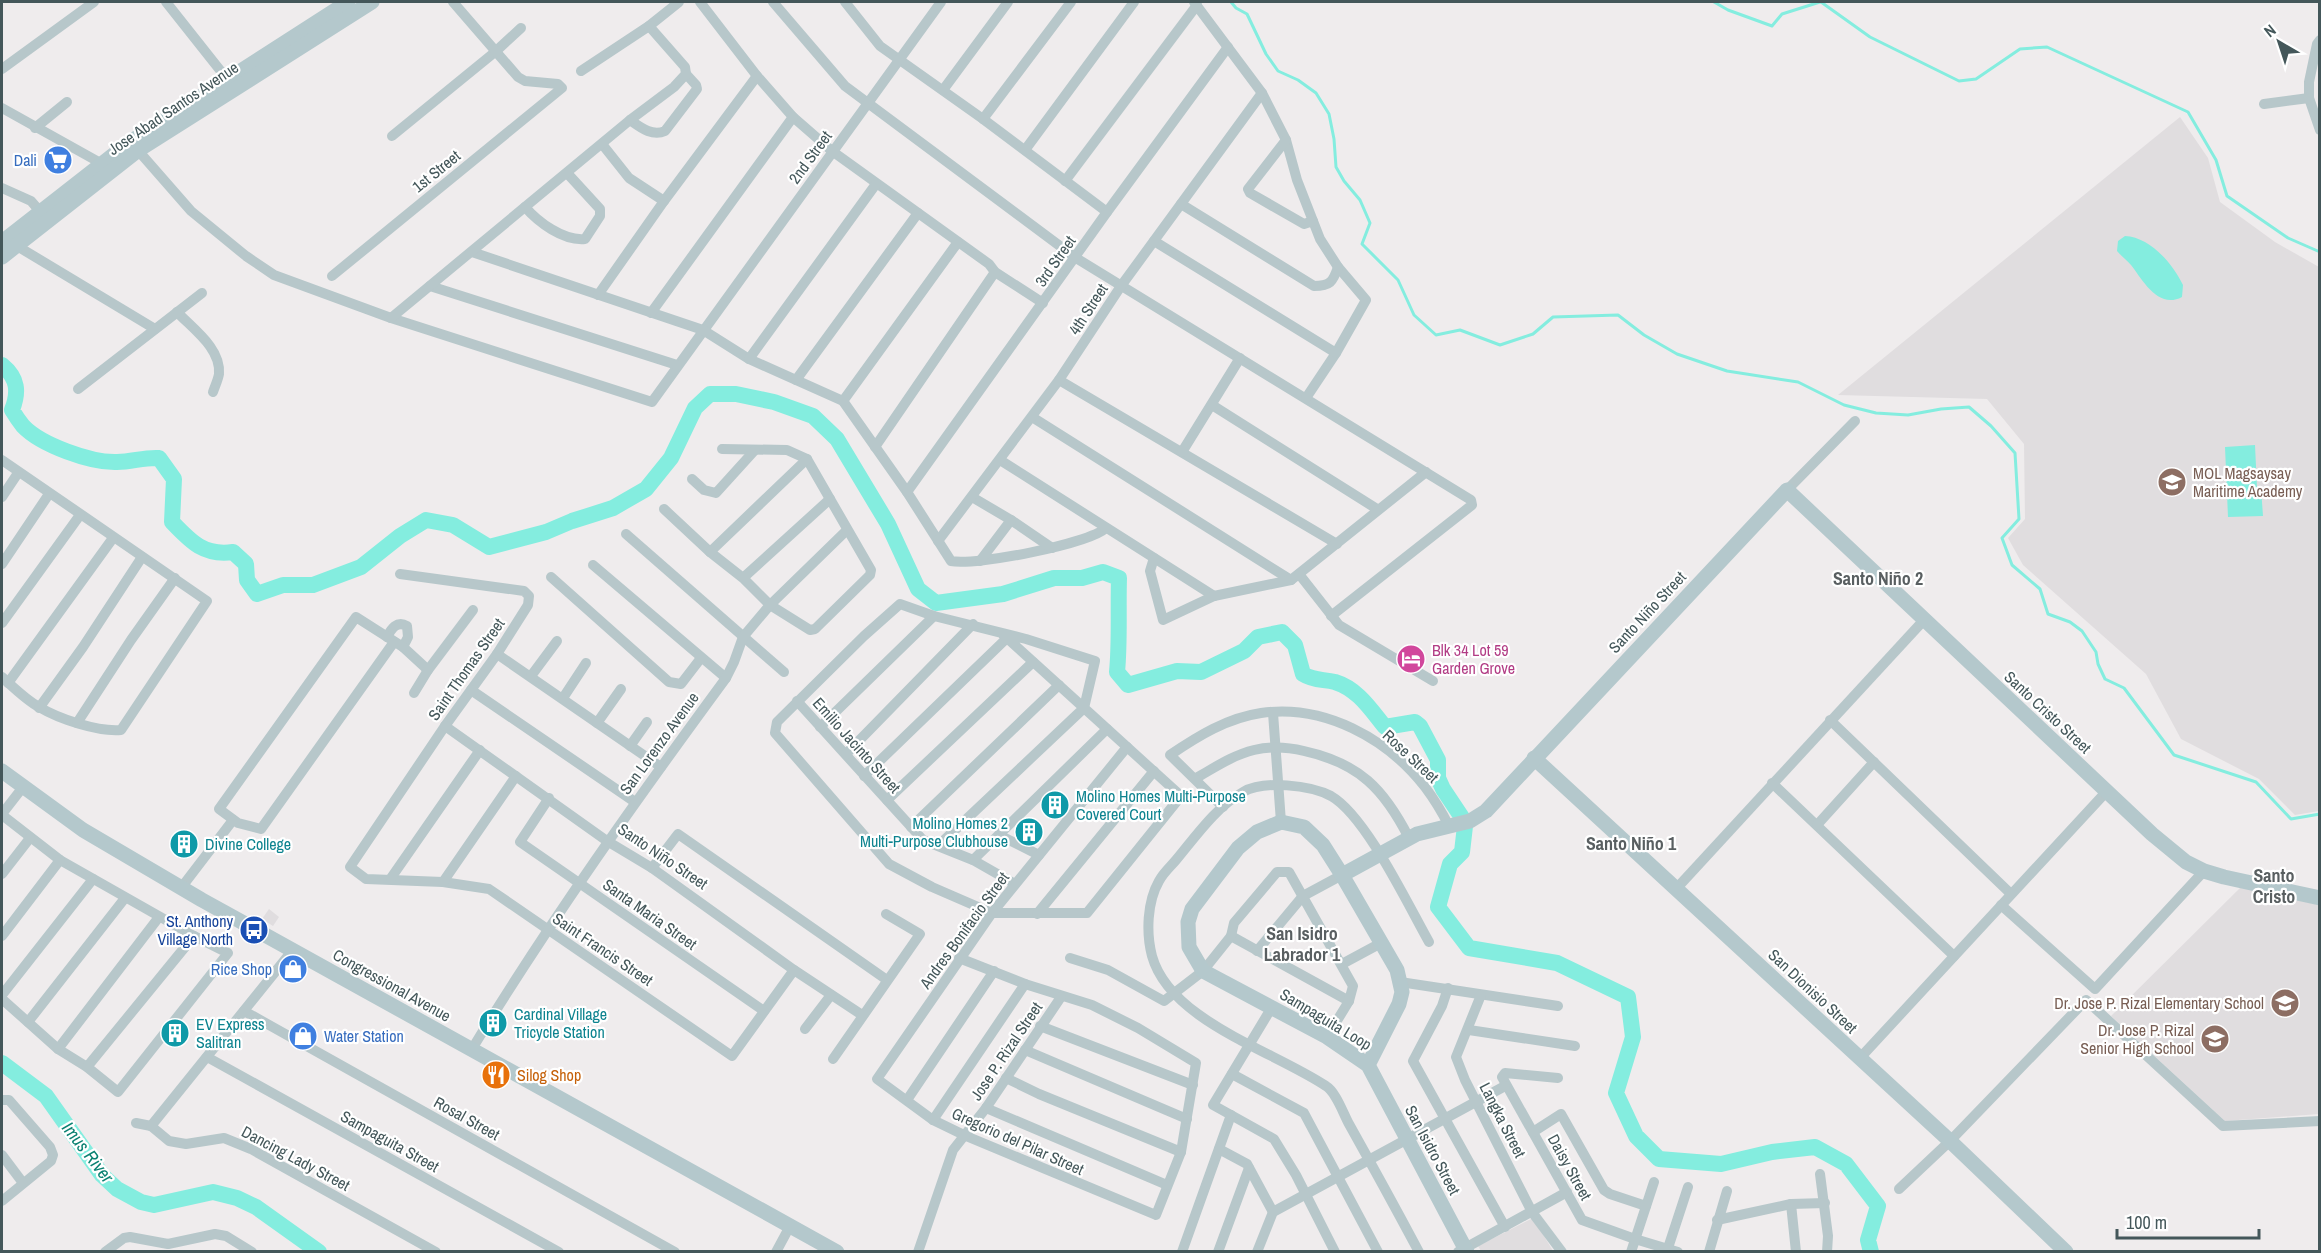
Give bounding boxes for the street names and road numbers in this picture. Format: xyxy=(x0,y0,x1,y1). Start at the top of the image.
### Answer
street label: Jose Abad Santos Avenue xyxy=(103,56,243,160)
street label: 2nd Street xyxy=(783,126,837,188)
street label: 1st Street xyxy=(407,145,465,197)
street label: 3rd Street xyxy=(1029,231,1081,291)
street label: 4th Street xyxy=(1063,279,1113,339)
street label: Santo Niño Street xyxy=(1603,566,1691,658)
street label: Saint Thomas Street xyxy=(423,613,510,725)
street label: Santo Cristo Street xyxy=(2000,666,2097,758)
street label: San Lorenzo Avenue xyxy=(614,687,704,799)
street label: Emilio Jacinto Street xyxy=(808,692,906,798)
street label: Rose Street xyxy=(1378,724,1444,788)
street label: Santo Niño Street xyxy=(614,818,713,894)
street label: Andres Bonifacio Street xyxy=(914,867,1014,994)
street label: Santa Maria Street xyxy=(599,873,702,955)
street label: Saint Francis Street xyxy=(548,907,658,991)
street label: Congressional Avenue xyxy=(329,943,455,1027)
street label: San Dionisio Street xyxy=(1764,944,1863,1038)
street label: Sampaguita Loop xyxy=(1276,983,1376,1055)
street label: Jose P. Rizal Street xyxy=(965,997,1047,1105)
street label: Langka Street xyxy=(1475,1079,1532,1162)
street label: Rosal Street xyxy=(430,1091,504,1145)
street label: San Isidro Street xyxy=(1400,1101,1466,1199)
street label: Gregorio del Pilar Street xyxy=(949,1102,1088,1180)
street label: Sampaguita Street xyxy=(337,1105,443,1177)
street label: Dancing Lady Street xyxy=(238,1120,354,1196)
street label: Daisy Street xyxy=(1543,1130,1597,1204)

